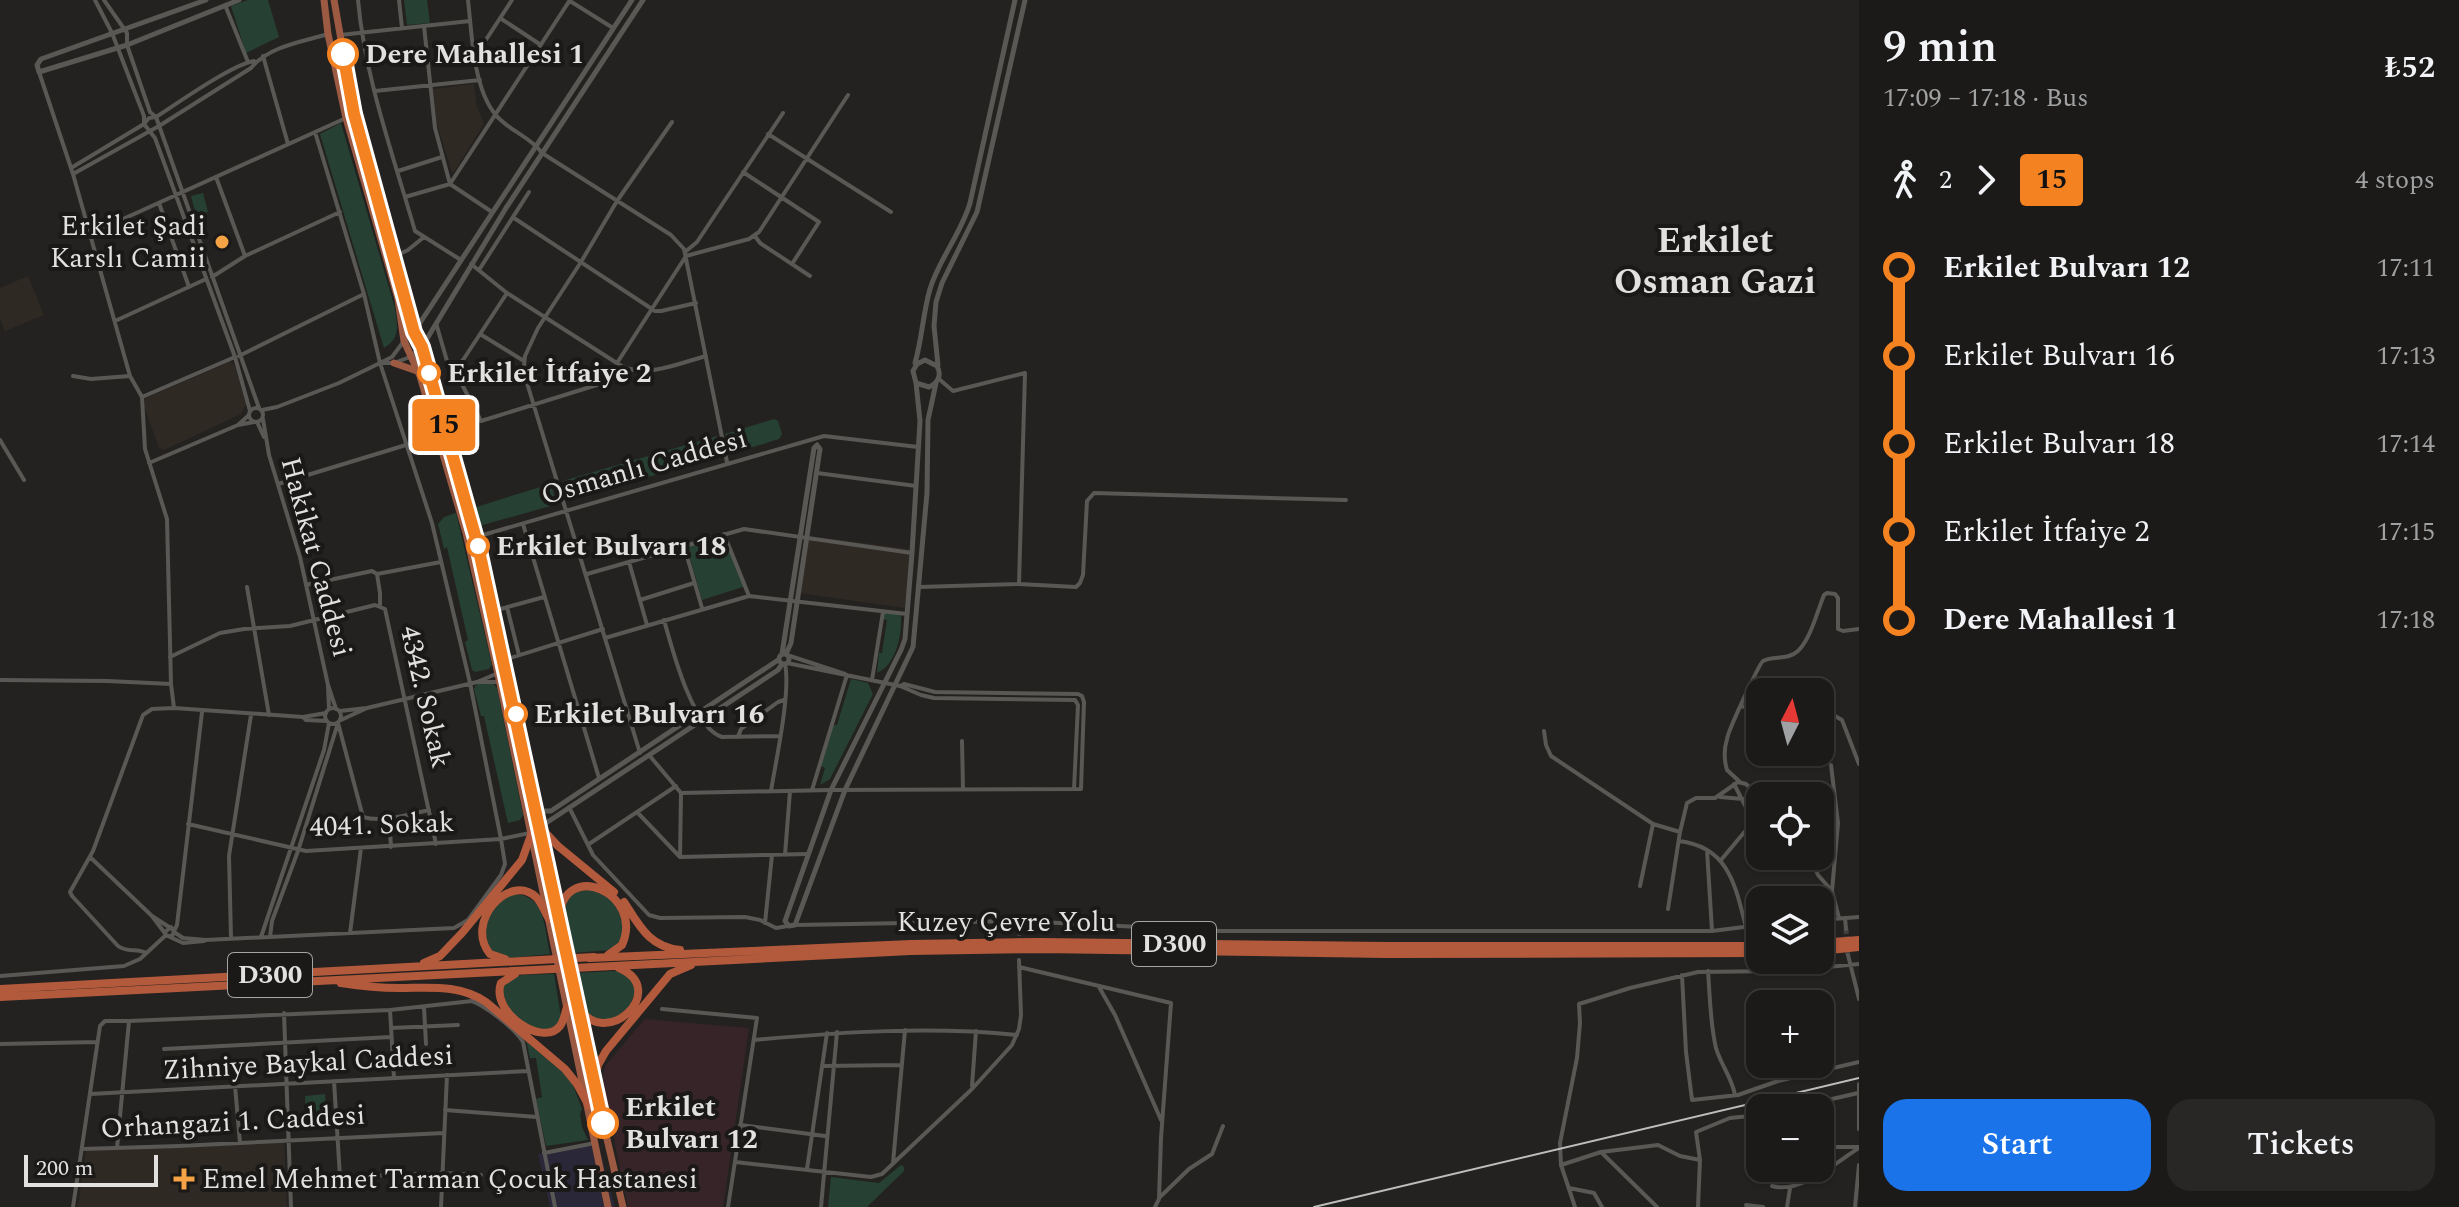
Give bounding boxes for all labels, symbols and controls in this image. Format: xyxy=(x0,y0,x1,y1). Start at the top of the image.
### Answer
text: 9 min xyxy=(1883,14,1997,81)
place label: Dere Mahallesi 1 xyxy=(365,33,585,76)
marker: Dere Mahallesi 1 xyxy=(328,39,358,69)
text: ₺52 xyxy=(2385,45,2435,91)
text: 17:09 – 17:18 · Bus xyxy=(1883,78,2088,118)
icon: walk xyxy=(1883,158,1927,202)
icon: forward xyxy=(1964,158,2008,202)
text: 15 xyxy=(2036,158,2067,201)
text: 2 xyxy=(1939,160,1952,200)
text: 4 stops xyxy=(2355,160,2435,200)
place label: Erkilet Şadi Karslı Camii xyxy=(50,205,206,280)
district label: Erkilet Osman Gazi xyxy=(1614,214,1816,310)
marker: Erkilet Şadi Karslı Camii xyxy=(213,233,231,251)
text: Erkilet Bulvarı 12 xyxy=(1943,245,2190,291)
text: 17:11 xyxy=(2376,248,2435,288)
text: Erkilet Bulvarı 16 xyxy=(1943,333,2175,379)
text: 17:13 xyxy=(2376,336,2435,376)
place label: Erkilet İtfaiye 2 xyxy=(447,352,652,395)
marker: Erkilet İtfaiye 2 xyxy=(418,362,440,384)
line badge: 15 xyxy=(408,399,480,451)
text: 15 xyxy=(428,403,460,446)
street label: Osmanlı Caddesi xyxy=(536,417,752,517)
text: Erkilet Bulvarı 18 xyxy=(1943,421,2175,467)
text: 17:14 xyxy=(2376,424,2435,464)
street label: Hakikat Caddesi xyxy=(269,452,363,662)
text: Erkilet İtfaiye 2 xyxy=(1943,509,2150,555)
text: 17:15 xyxy=(2376,512,2435,552)
place label: Erkilet Bulvarı 18 xyxy=(496,525,727,568)
marker: Erkilet Bulvarı 18 xyxy=(467,535,489,557)
text: Dere Mahallesi 1 xyxy=(1943,597,2178,643)
text: 17:18 xyxy=(2376,600,2435,640)
street label: 4342. Sokak xyxy=(388,622,462,772)
north arrow xyxy=(1746,678,1834,766)
map controls xyxy=(1746,678,1834,1182)
place label: Erkilet Bulvarı 16 xyxy=(534,693,765,736)
marker: Erkilet Bulvarı 16 xyxy=(505,703,527,725)
button: locate xyxy=(1746,782,1834,870)
street label: 4041. Sokak xyxy=(309,801,455,849)
button: layers xyxy=(1746,886,1834,974)
street label: Kuzey Çevre Yolu xyxy=(897,901,1115,944)
road number: D300 xyxy=(1132,922,1216,966)
road number: D300 xyxy=(228,953,312,997)
button: + xyxy=(1746,990,1834,1078)
street label: Zihniye Baykal Caddesi xyxy=(161,1034,455,1092)
place label: Erkilet Bulvarı 12 xyxy=(625,1086,758,1161)
street label: Orhangazi 1. Caddesi xyxy=(99,1094,367,1150)
button: − xyxy=(1746,1094,1834,1182)
button: Start xyxy=(1883,1099,2151,1191)
button: Tickets xyxy=(2167,1099,2435,1191)
marker: Erkilet Bulvarı 12 xyxy=(588,1108,618,1138)
scale bar xyxy=(24,1151,158,1187)
text: 200 m xyxy=(36,1152,93,1185)
place label: Emel Mehmet Tarman Çocuk Hastanesi xyxy=(202,1158,698,1201)
marker: Emel Mehmet Tarman Çocuk Hastanesi xyxy=(173,1168,195,1190)

